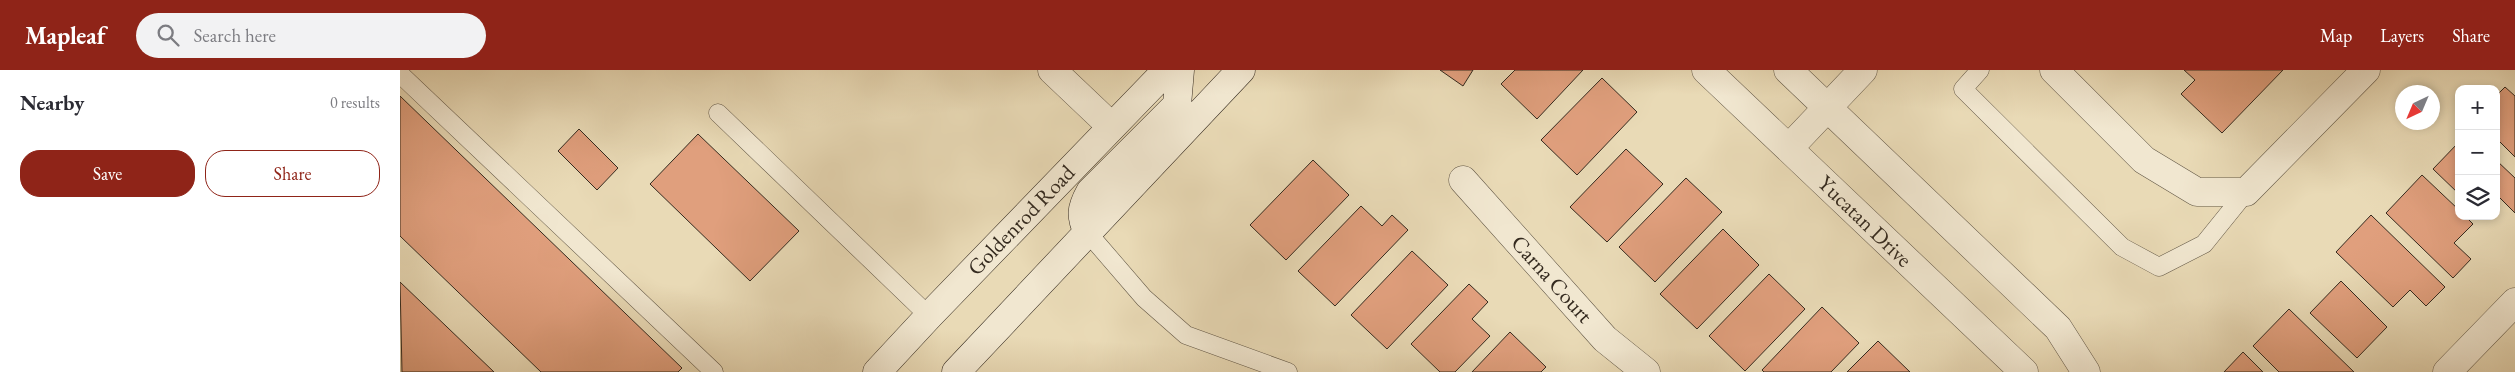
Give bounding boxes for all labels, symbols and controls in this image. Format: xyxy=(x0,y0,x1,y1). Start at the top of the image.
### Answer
search box xyxy=(136,13,486,58)
text: Mapleaf xyxy=(25,20,106,51)
icon: search xyxy=(154,21,182,49)
text: Search here xyxy=(194,23,276,48)
text: Map xyxy=(2320,24,2352,47)
text: Layers xyxy=(2380,24,2424,47)
text: Share xyxy=(2452,24,2490,47)
north arrow xyxy=(2395,85,2440,130)
map controls xyxy=(2455,85,2500,220)
button: + xyxy=(2455,85,2500,130)
text: Nearby xyxy=(20,89,84,116)
text: 0 results xyxy=(330,92,380,113)
button: − xyxy=(2455,130,2500,175)
button: Save xyxy=(20,150,195,197)
button: Share xyxy=(205,150,380,197)
street label: Goldenrod Road xyxy=(961,158,1082,282)
street label: Yucatan Drive xyxy=(1812,169,1919,274)
button: layers xyxy=(2455,175,2500,220)
street label: Carna Court xyxy=(1505,229,1599,329)

